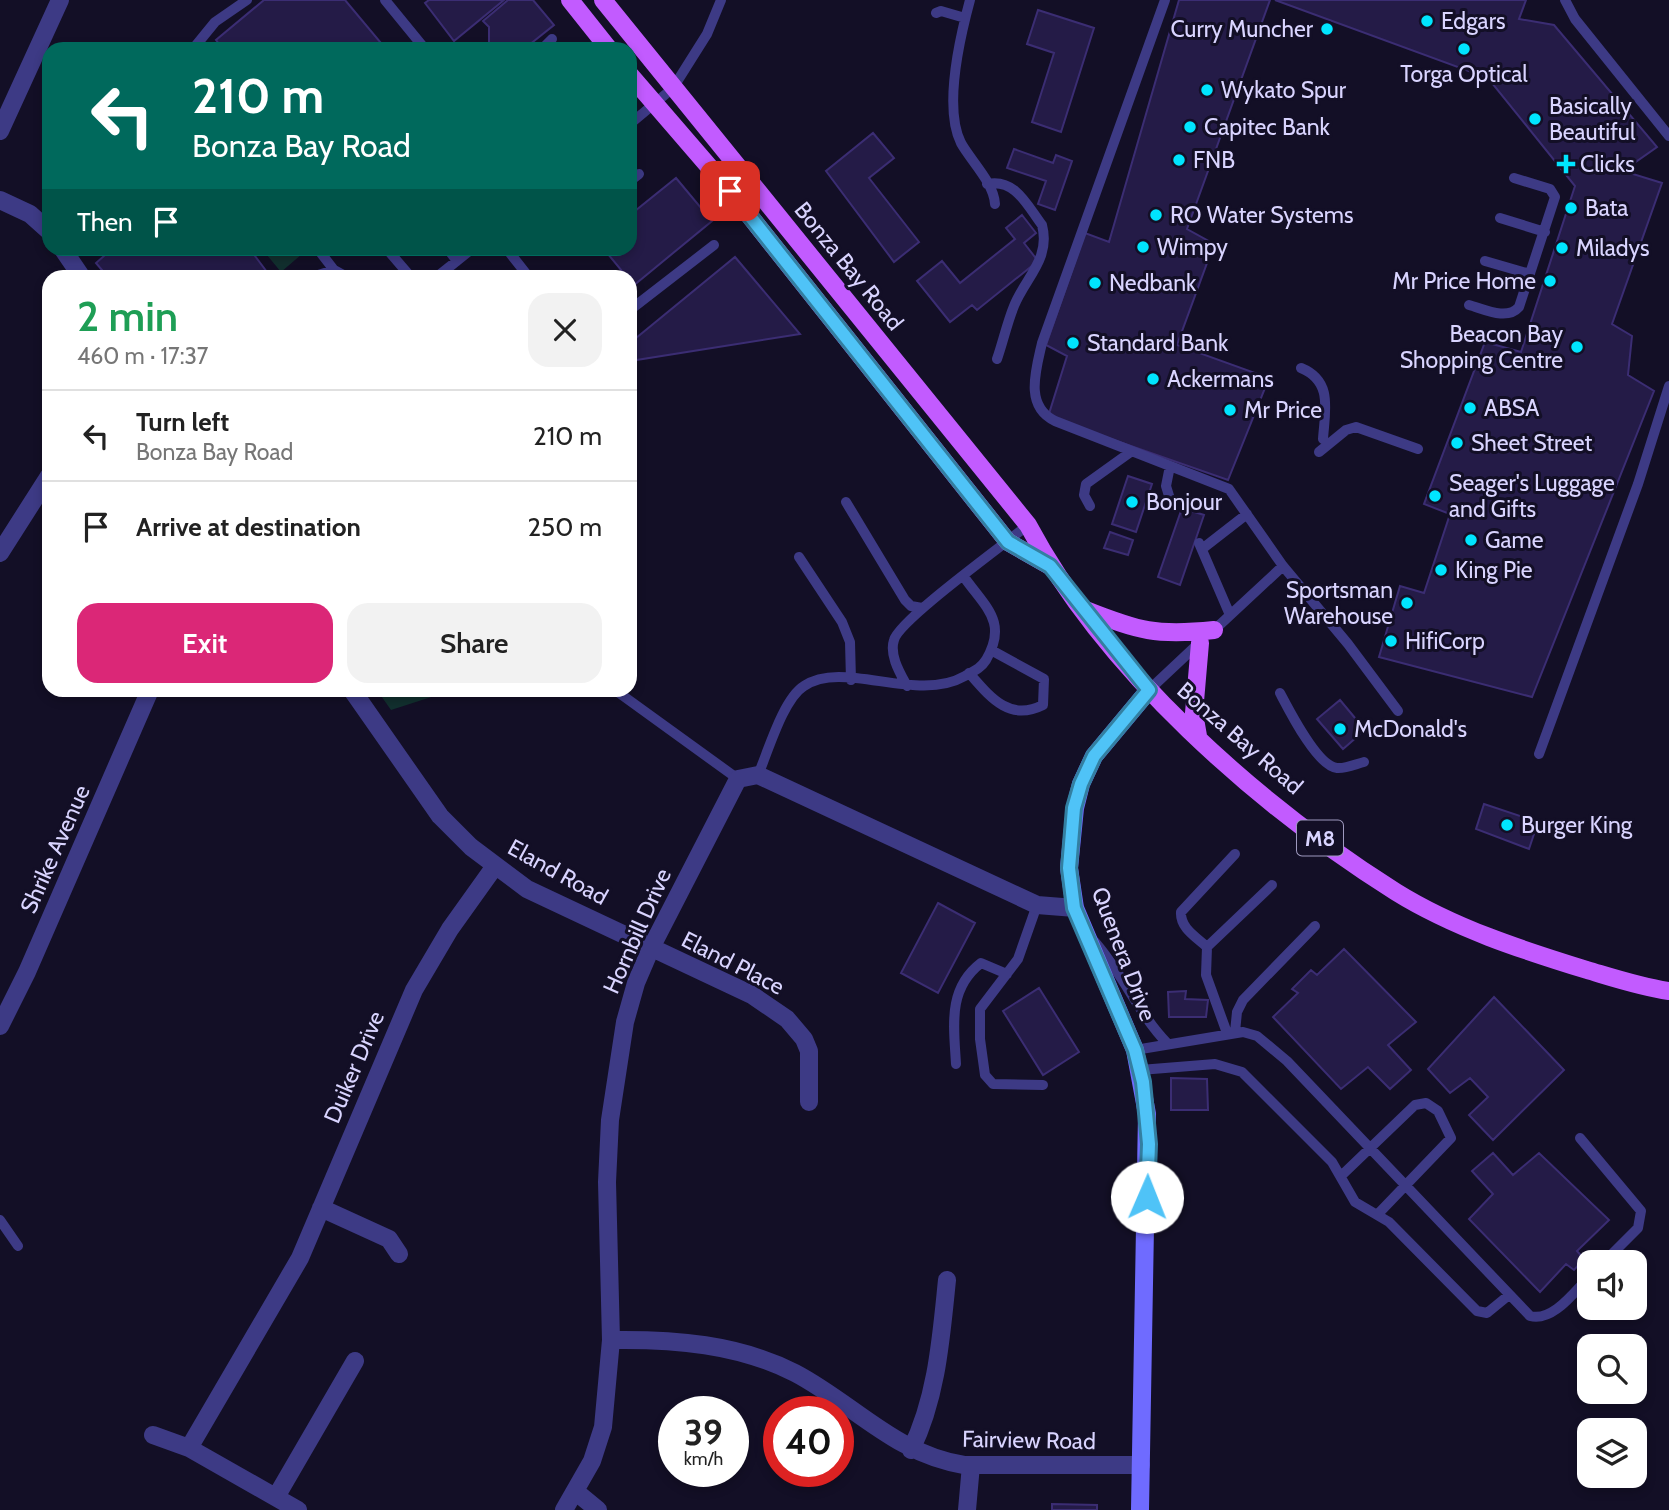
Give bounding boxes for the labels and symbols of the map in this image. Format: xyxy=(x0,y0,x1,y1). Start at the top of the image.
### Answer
place label: Edgars xyxy=(1441,7,1505,35)
marker: Edgars xyxy=(1419,13,1435,29)
place label: Curry Muncher xyxy=(1171,15,1314,43)
marker: Curry Muncher xyxy=(1319,21,1335,37)
marker: Torga Optical xyxy=(1456,41,1472,57)
place label: Torga Optical xyxy=(1400,60,1528,88)
place label: Wykato Spur xyxy=(1221,76,1347,104)
marker: Wykato Spur xyxy=(1199,82,1215,98)
place label: Basically Beautiful xyxy=(1549,92,1636,146)
marker: Basically Beautiful xyxy=(1527,111,1543,127)
place label: Capitec Bank xyxy=(1204,113,1331,141)
marker: Capitec Bank xyxy=(1182,119,1198,135)
place label: FNB xyxy=(1193,146,1235,174)
place label: Clicks xyxy=(1580,150,1635,178)
marker: FNB xyxy=(1171,152,1187,168)
marker: Clicks xyxy=(1558,156,1574,172)
pin xyxy=(700,161,760,221)
place label: Bata xyxy=(1585,194,1628,222)
street label: Bonza Bay Road xyxy=(789,196,909,336)
marker: Bata xyxy=(1563,200,1579,216)
place label: RO Water Systems xyxy=(1170,201,1354,229)
marker: RO Water Systems xyxy=(1148,207,1164,223)
place label: Wimpy xyxy=(1157,233,1228,261)
place label: Miladys xyxy=(1576,234,1650,262)
marker: Wimpy xyxy=(1135,239,1151,255)
marker: Miladys xyxy=(1554,240,1570,256)
place label: Mr Price Home xyxy=(1392,267,1536,295)
place label: Nedbank xyxy=(1109,269,1197,297)
marker: Mr Price Home xyxy=(1542,273,1558,289)
marker: Nedbank xyxy=(1087,275,1103,291)
place label: Beacon Bay Shopping Centre xyxy=(1400,320,1563,374)
place label: Standard Bank xyxy=(1087,329,1229,357)
marker: Standard Bank xyxy=(1065,335,1081,351)
marker: Beacon Bay Shopping Centre xyxy=(1569,339,1585,355)
place label: Ackermans xyxy=(1167,365,1274,393)
marker: Ackermans xyxy=(1145,371,1161,387)
place label: ABSA xyxy=(1484,394,1539,422)
place label: Mr Price xyxy=(1244,396,1322,424)
marker: ABSA xyxy=(1462,400,1478,416)
marker: Mr Price xyxy=(1222,402,1238,418)
place label: Sheet Street xyxy=(1471,429,1593,457)
marker: Sheet Street xyxy=(1449,435,1465,451)
place label: Seager's Luggage and Gifts xyxy=(1449,469,1615,523)
place label: Bonjour xyxy=(1146,488,1223,516)
marker: Seager's Luggage and Gifts xyxy=(1427,488,1443,504)
marker: Bonjour xyxy=(1124,494,1140,510)
place label: Game xyxy=(1485,526,1544,554)
marker: Game xyxy=(1463,532,1479,548)
place label: King Pie xyxy=(1455,556,1533,584)
marker: King Pie xyxy=(1433,562,1449,578)
place label: Sportsman Warehouse xyxy=(1284,576,1393,630)
marker: Sportsman Warehouse xyxy=(1399,595,1415,611)
place label: HifiCorp xyxy=(1405,627,1485,655)
marker: HifiCorp xyxy=(1383,633,1399,649)
street label: Bonza Bay Road xyxy=(1171,676,1309,800)
place label: McDonald's xyxy=(1354,715,1467,743)
marker: McDonald's xyxy=(1332,721,1348,737)
street label: Shrike Avenue xyxy=(14,780,96,918)
place label: Burger King xyxy=(1521,811,1633,839)
marker: Burger King xyxy=(1499,817,1515,833)
road number: M8 xyxy=(1297,820,1343,856)
street label: Eland Road xyxy=(503,833,613,911)
street label: Hornbill Drive xyxy=(597,864,677,998)
street label: Quenera Drive xyxy=(1086,883,1162,1025)
street label: Eland Place xyxy=(677,925,789,1001)
street label: Duiker Drive xyxy=(318,1007,390,1127)
position arrow xyxy=(1110,1160,1184,1234)
speed limit sign: 40 xyxy=(763,1396,854,1487)
street label: Fairview Road xyxy=(962,1425,1096,1455)

